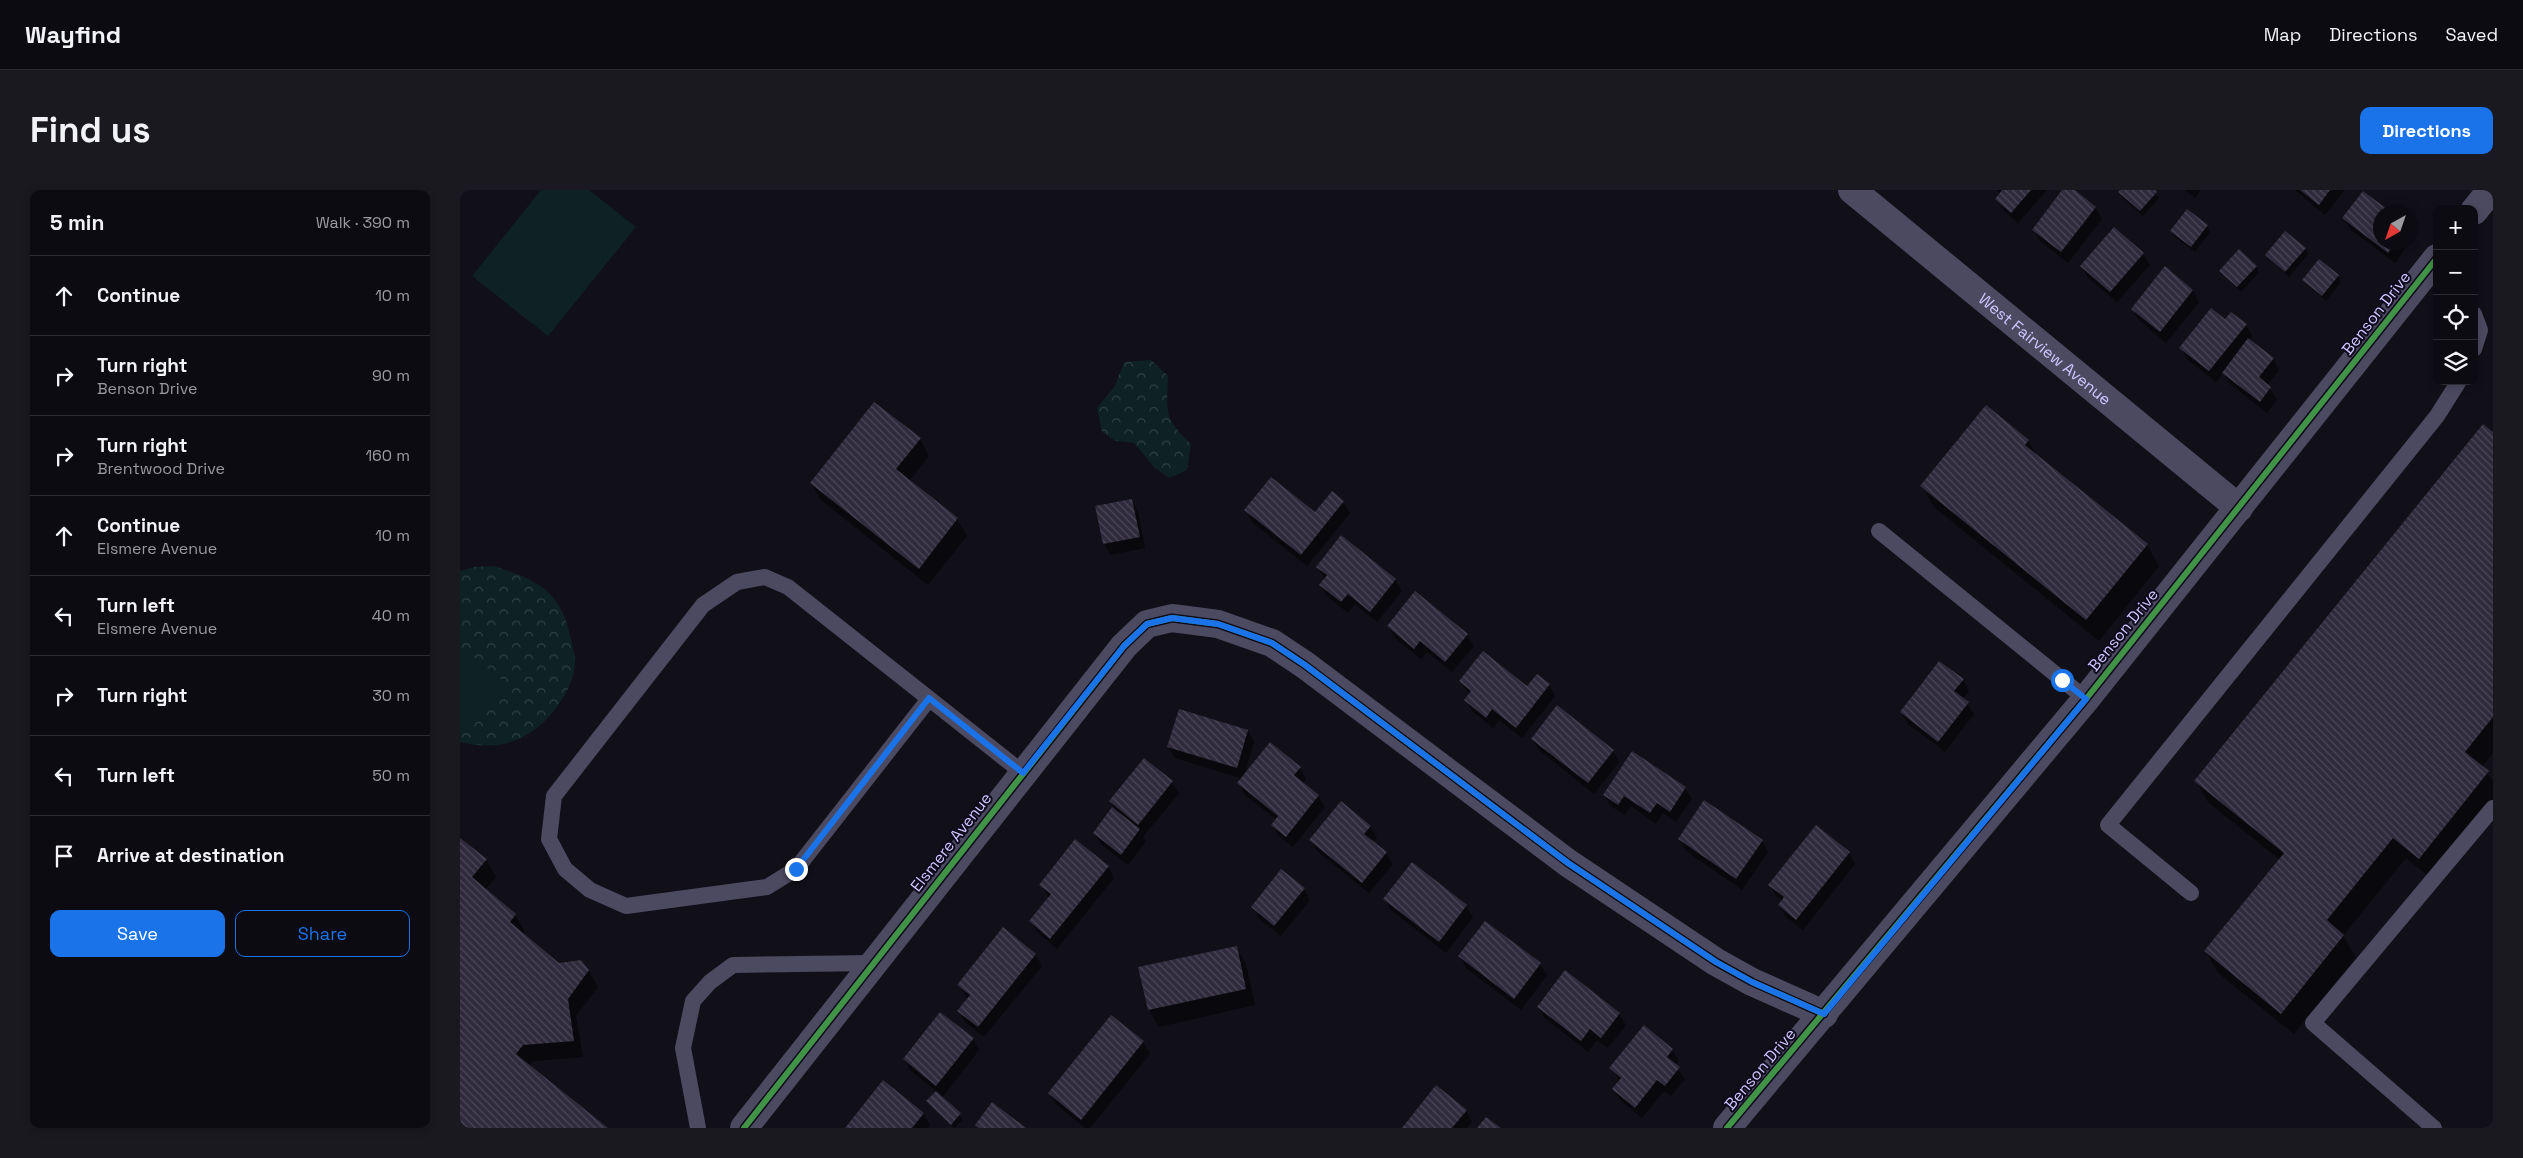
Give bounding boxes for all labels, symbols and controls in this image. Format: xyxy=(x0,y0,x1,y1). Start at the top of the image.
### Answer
text: Wayfind xyxy=(25,19,121,50)
text: Map xyxy=(2264,23,2301,46)
text: Directions xyxy=(2329,23,2418,46)
text: Saved xyxy=(2446,23,2498,46)
button: Directions xyxy=(2360,107,2493,154)
text: Find us xyxy=(30,108,151,152)
north arrow xyxy=(2373,205,2418,250)
map controls xyxy=(2433,205,2478,385)
button: + xyxy=(2433,205,2478,250)
text: 5 min xyxy=(50,209,104,236)
text: Walk · 390 m xyxy=(316,212,410,233)
button: − xyxy=(2433,250,2478,295)
street label: Benson Drive xyxy=(2337,267,2415,359)
icon: ahead xyxy=(50,282,78,310)
text: Continue xyxy=(97,283,180,308)
text: 10 m xyxy=(375,285,410,306)
street label: West Fairview Avenue xyxy=(1974,288,2116,409)
button: locate xyxy=(2433,295,2478,340)
button: layers xyxy=(2433,340,2478,385)
text: Turn right xyxy=(97,353,187,378)
icon: right xyxy=(50,362,78,390)
text: 90 m xyxy=(372,365,410,386)
text: Benson Drive xyxy=(97,378,197,399)
text: Turn right xyxy=(97,433,187,458)
icon: right xyxy=(50,442,78,470)
text: 160 m xyxy=(365,445,410,466)
text: Brentwood Drive xyxy=(97,458,225,479)
text: Continue xyxy=(97,513,180,538)
icon: ahead xyxy=(50,522,78,550)
text: 10 m xyxy=(375,525,410,546)
text: Elsmere Avenue xyxy=(97,538,217,559)
street label: Benson Drive xyxy=(2083,584,2163,676)
text: Turn left xyxy=(97,593,175,618)
icon: left xyxy=(50,602,78,630)
text: 40 m xyxy=(372,605,410,626)
text: Elsmere Avenue xyxy=(97,618,217,639)
route start xyxy=(2051,669,2074,692)
icon: right xyxy=(50,682,78,710)
text: Turn right xyxy=(97,683,187,708)
text: 30 m xyxy=(372,685,410,706)
icon: left xyxy=(50,762,78,790)
text: Turn left xyxy=(97,763,175,788)
text: 50 m xyxy=(372,765,410,786)
street label: Elsmere Avenue xyxy=(906,788,996,896)
icon: arrive xyxy=(50,842,78,870)
text: Arrive at destination xyxy=(97,843,285,868)
route end xyxy=(785,858,808,881)
button: Save xyxy=(50,910,225,957)
button: Share xyxy=(235,910,410,957)
street label: Benson Drive xyxy=(1720,1024,1800,1114)

